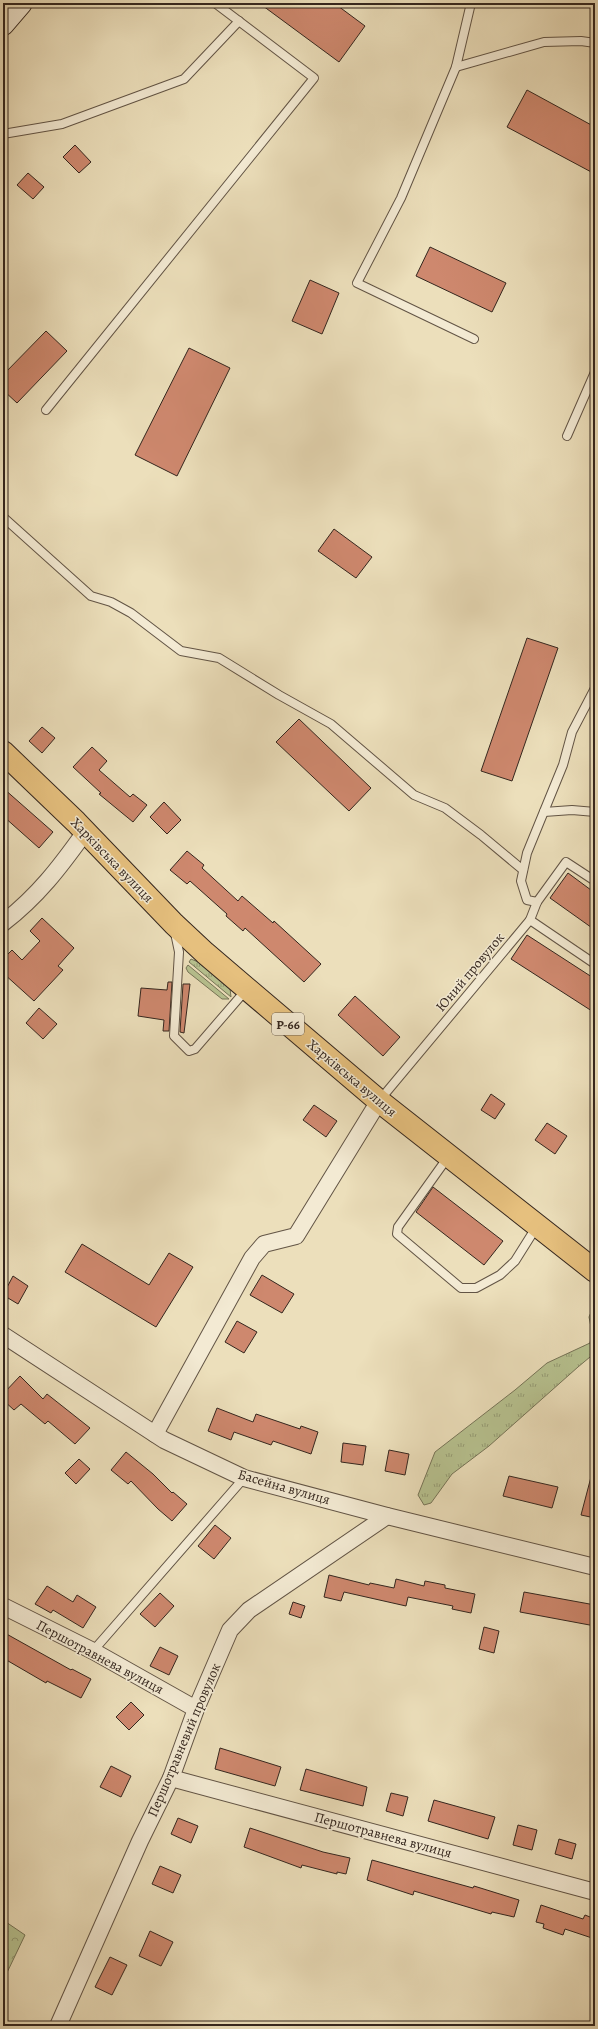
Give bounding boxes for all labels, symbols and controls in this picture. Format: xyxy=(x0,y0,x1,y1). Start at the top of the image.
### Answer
street label: Харківська вулиця xyxy=(66,813,158,907)
street label: Юний провулок xyxy=(431,928,509,1016)
road number: Р-66 xyxy=(272,1013,304,1035)
street label: Харківська вулиця xyxy=(303,1035,401,1121)
street label: Басейна вулиця xyxy=(236,1465,333,1509)
street label: Першотравнева вулиця xyxy=(33,1615,167,1699)
street label: Першотравневий провулок xyxy=(143,1660,225,1820)
street label: Першотравнева вулиця xyxy=(312,1807,454,1863)

